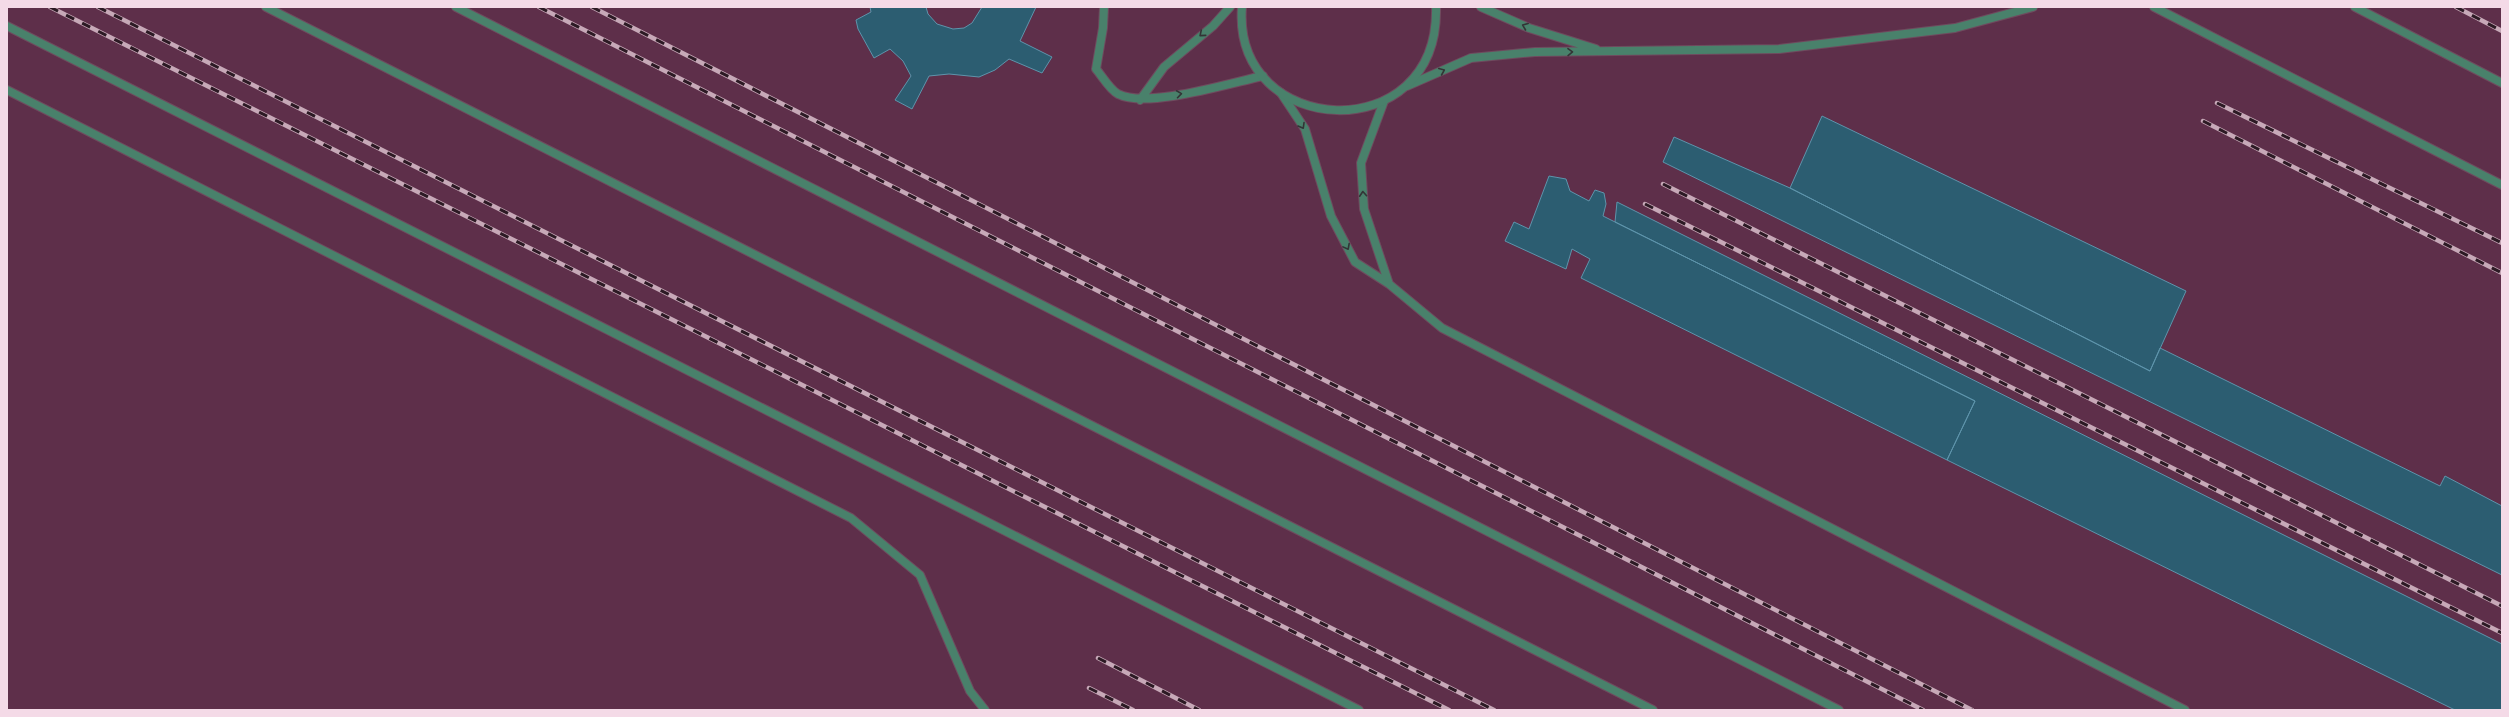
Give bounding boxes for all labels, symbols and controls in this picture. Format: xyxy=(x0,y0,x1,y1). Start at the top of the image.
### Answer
one-way arrow xyxy=(1522,23,1529,31)
one-way arrow xyxy=(1200,30,1207,37)
one-way arrow xyxy=(1567,48,1573,56)
one-way arrow xyxy=(1439,67,1446,75)
one-way arrow xyxy=(1176,90,1182,99)
one-way arrow xyxy=(1298,122,1305,129)
one-way arrow xyxy=(1359,190,1368,197)
one-way arrow xyxy=(1343,243,1350,251)

